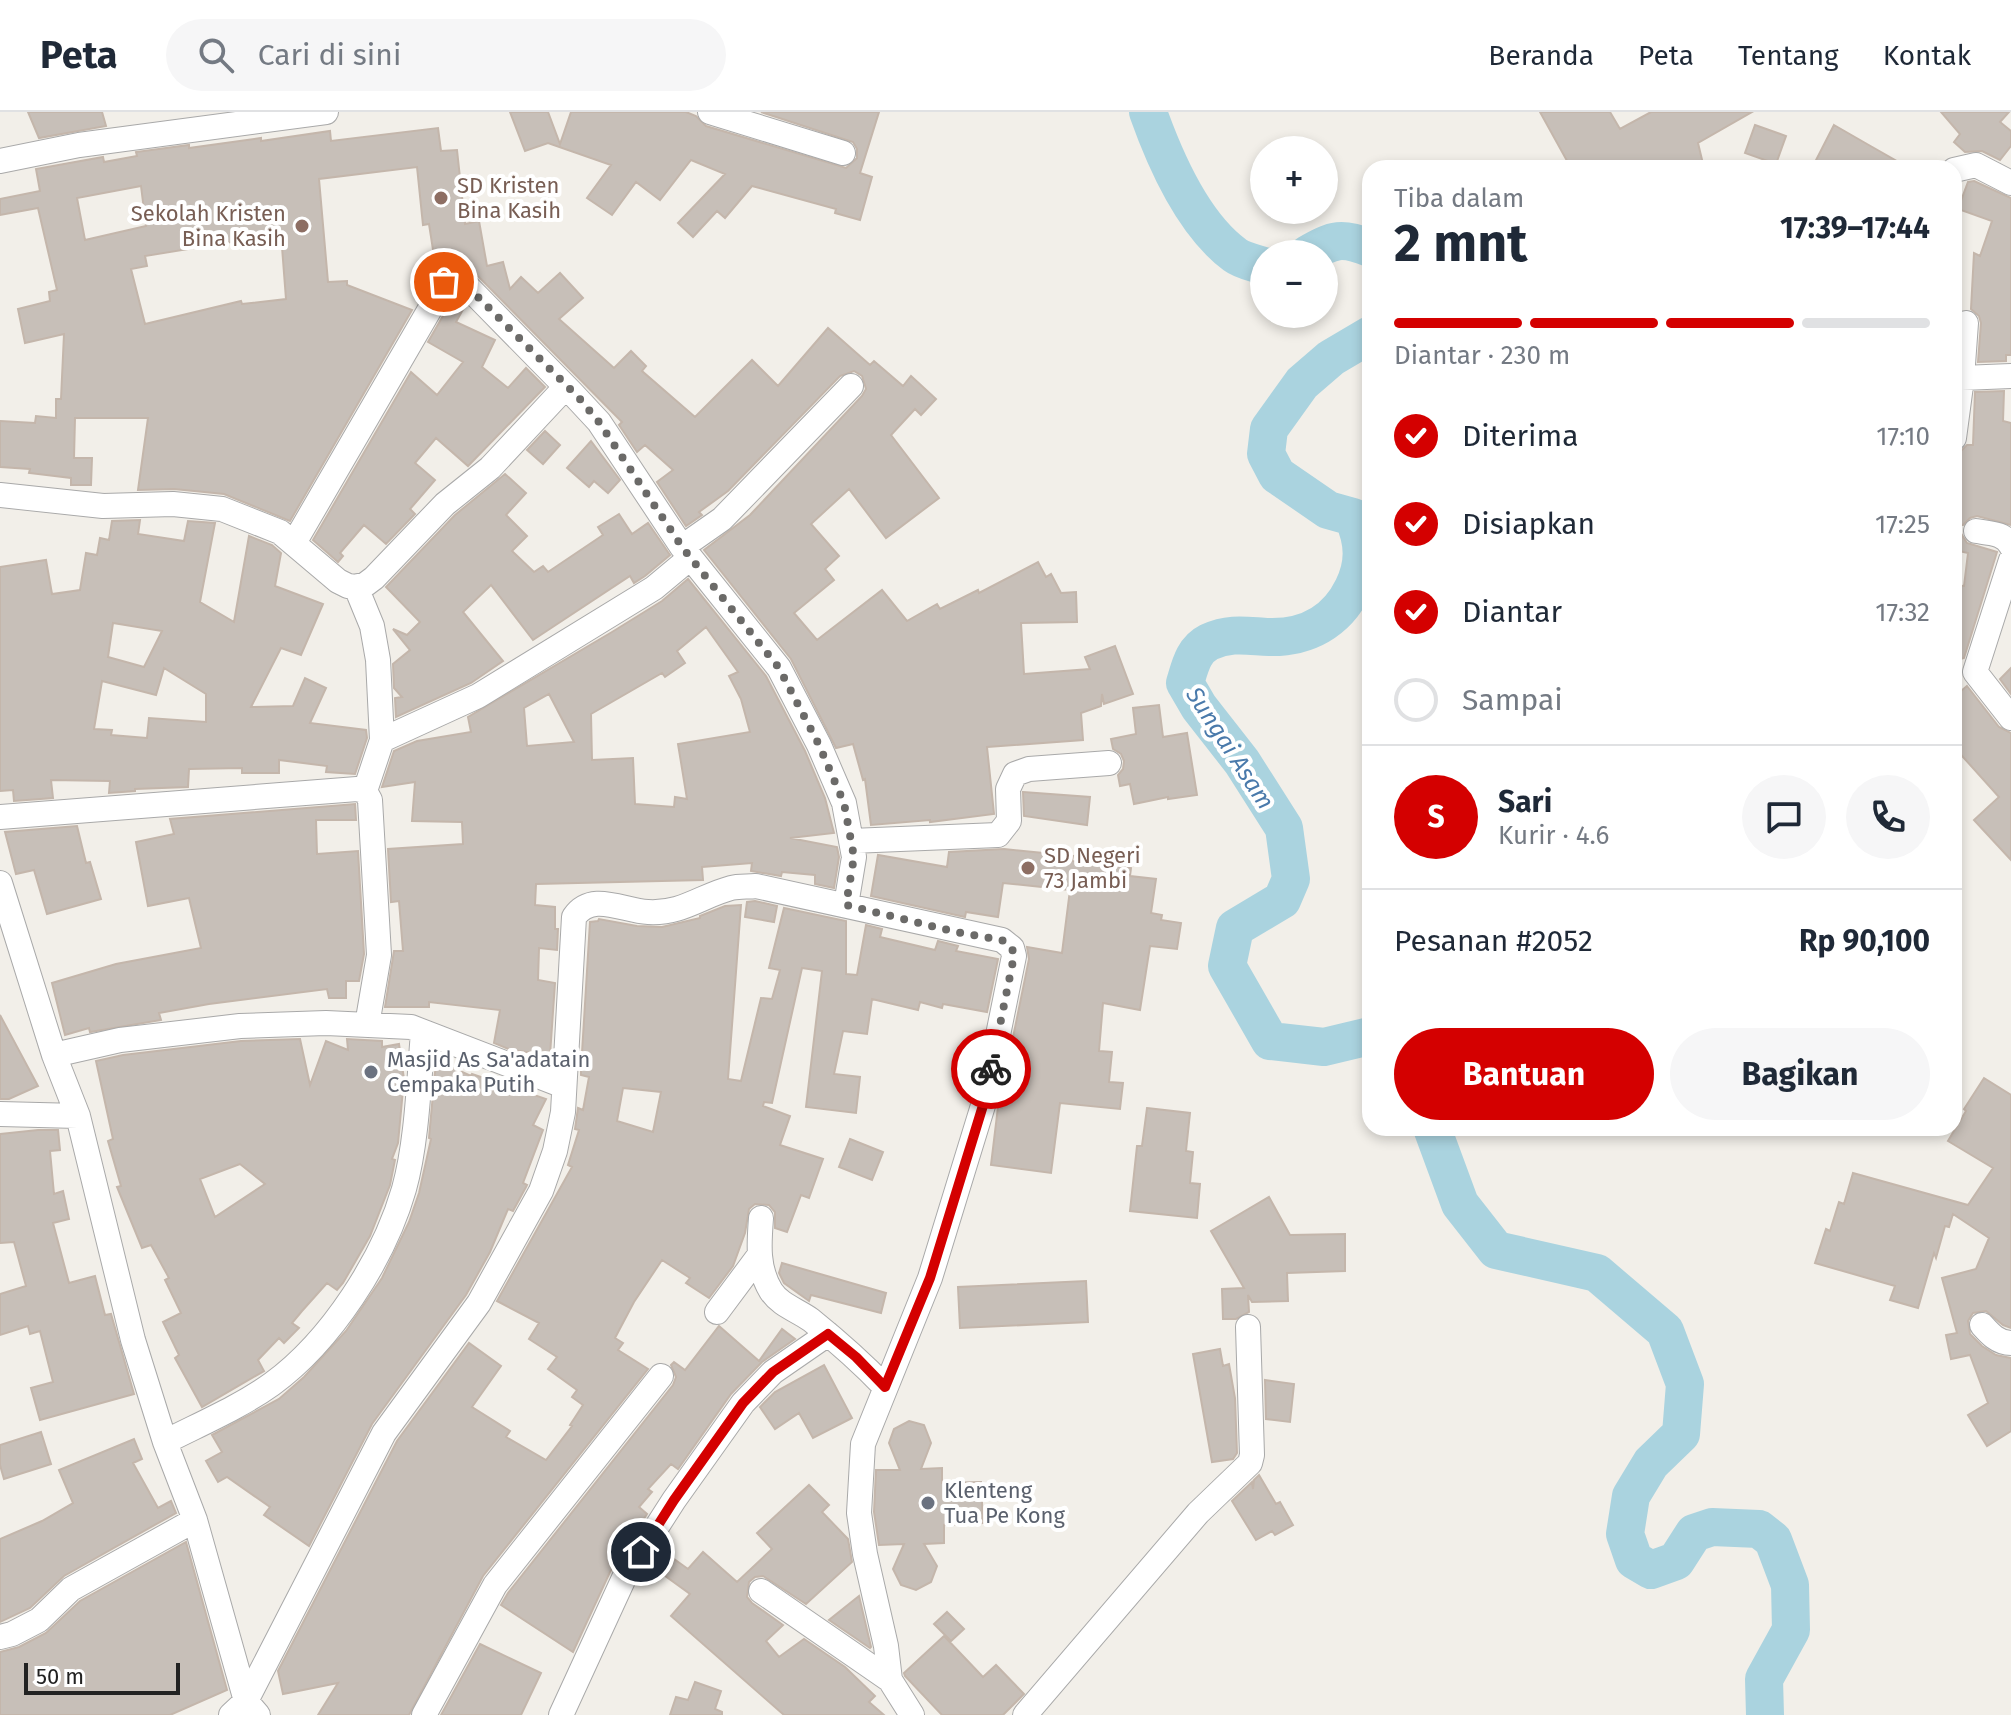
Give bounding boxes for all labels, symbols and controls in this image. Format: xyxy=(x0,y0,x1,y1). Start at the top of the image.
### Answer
search box xyxy=(166,19,726,91)
text: Peta xyxy=(40,32,118,78)
icon: search xyxy=(194,33,238,77)
text: Cari di sini xyxy=(258,37,401,73)
text: Beranda xyxy=(1488,39,1594,72)
text: Peta xyxy=(1638,39,1694,72)
text: Tentang xyxy=(1738,39,1839,72)
text: Kontak xyxy=(1883,39,1971,72)
map controls xyxy=(1250,136,1338,328)
button: + xyxy=(1250,136,1338,224)
place label: SD Kristen Bina Kasih xyxy=(457,172,561,224)
text: Tiba dalam xyxy=(1394,183,1524,214)
marker: SD Kristen Bina Kasih xyxy=(432,189,450,207)
place label: Sekolah Kristen Bina Kasih xyxy=(131,200,286,252)
text: 17:39–17:44 xyxy=(1780,210,1930,246)
text: 2 mnt xyxy=(1394,212,1527,275)
marker: Sekolah Kristen Bina Kasih xyxy=(293,217,311,235)
button: − xyxy=(1250,240,1338,328)
pin xyxy=(410,248,478,316)
icon: bag xyxy=(422,260,466,304)
text: Diantar · 230 m xyxy=(1394,340,1570,371)
icon: check xyxy=(1394,414,1438,458)
text: Diterima xyxy=(1462,418,1579,454)
text: 17:10 xyxy=(1876,421,1930,452)
icon: check xyxy=(1394,502,1438,546)
text: Disiapkan xyxy=(1462,506,1595,542)
text: 17:25 xyxy=(1875,509,1930,540)
icon: check xyxy=(1394,590,1438,634)
text: Diantar xyxy=(1462,594,1562,630)
text: 17:32 xyxy=(1875,597,1930,628)
water label: Sungai Asam xyxy=(1180,681,1280,814)
text: Sampai xyxy=(1462,682,1563,718)
button: chat xyxy=(1742,775,1826,859)
button: phone xyxy=(1846,775,1930,859)
text: Sari xyxy=(1498,784,1552,820)
text: S xyxy=(1427,799,1445,835)
text: Kurir · 4.6 xyxy=(1498,820,1609,851)
place label: SD Negeri 73 Jambi xyxy=(1044,842,1141,894)
marker: SD Negeri 73 Jambi xyxy=(1019,859,1037,877)
text: Pesanan #2052 xyxy=(1394,923,1593,959)
text: Rp 90,100 xyxy=(1799,923,1930,959)
button: Bantuan xyxy=(1394,1028,1654,1120)
button: Bagikan xyxy=(1670,1028,1930,1120)
courier xyxy=(951,1029,1031,1109)
place label: Masjid As Sa'adatain Cempaka Putih xyxy=(387,1046,590,1098)
icon: bike xyxy=(969,1047,1013,1091)
marker: Masjid As Sa'adatain Cempaka Putih xyxy=(362,1063,380,1081)
place label: Klenteng Tua Pe Kong xyxy=(944,1477,1065,1529)
marker: Klenteng Tua Pe Kong xyxy=(919,1494,937,1512)
pin xyxy=(607,1518,675,1586)
icon: home xyxy=(619,1530,663,1574)
scale bar xyxy=(24,1659,180,1695)
text: 50 m xyxy=(36,1663,84,1690)

